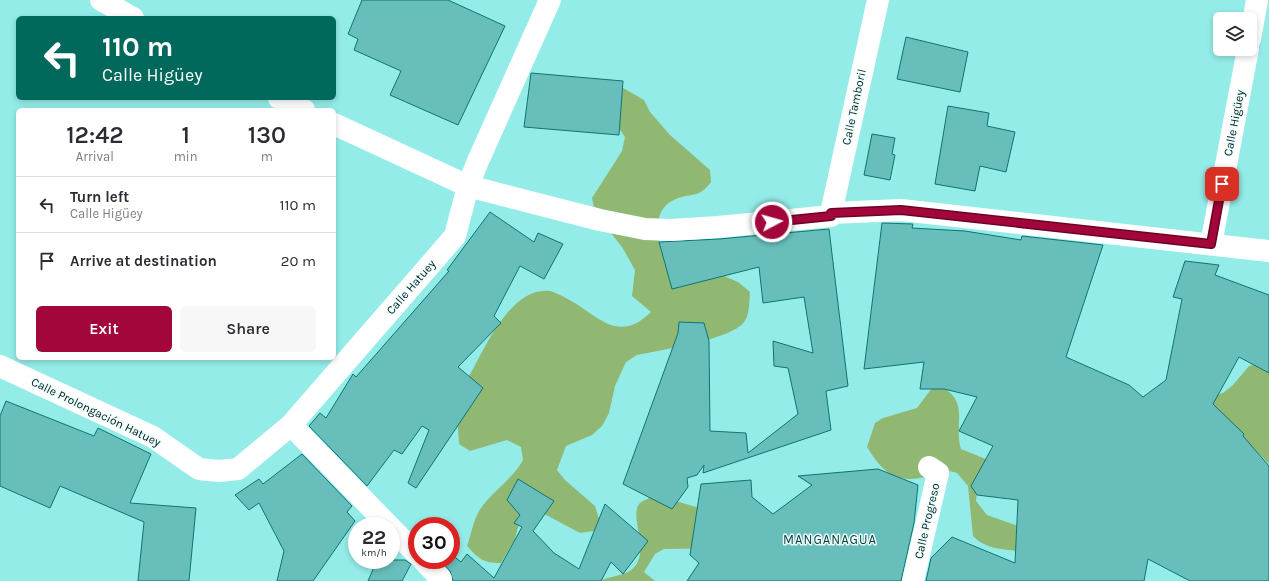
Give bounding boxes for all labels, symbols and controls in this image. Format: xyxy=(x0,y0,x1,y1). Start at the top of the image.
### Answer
map controls xyxy=(1213,12,1257,56)
button: layers xyxy=(1213,12,1257,56)
text: 110 m xyxy=(102,30,173,63)
icon: left xyxy=(36,32,88,84)
text: Calle Higüey xyxy=(102,64,203,86)
street label: Calle Tamboril xyxy=(839,68,869,146)
street label: Calle Higüey xyxy=(1221,88,1247,157)
text: 12:42 xyxy=(66,121,124,149)
text: 1 xyxy=(181,121,190,149)
text: 130 xyxy=(248,121,286,149)
text: Arrival xyxy=(76,149,114,164)
text: min xyxy=(174,149,198,164)
text: m xyxy=(261,149,273,164)
pin xyxy=(1205,167,1239,201)
icon: arrive xyxy=(1211,173,1233,195)
text: Turn left xyxy=(70,188,129,206)
icon: left xyxy=(36,194,58,216)
text: 110 m xyxy=(280,196,316,214)
position arrow xyxy=(751,201,793,243)
text: Calle Higüey xyxy=(70,206,143,221)
icon: arrive xyxy=(36,250,58,272)
text: Arrive at destination xyxy=(70,252,217,270)
text: 20 m xyxy=(281,252,316,270)
street label: Calle Hatuey xyxy=(383,256,439,317)
button: Exit xyxy=(36,306,172,352)
button: Share xyxy=(180,306,316,352)
street label: Calle Prolongación Hatuey xyxy=(29,375,163,450)
street label: Calle Progreso xyxy=(911,482,943,560)
speed limit sign: 30 xyxy=(408,517,460,569)
text: 22 xyxy=(362,526,386,549)
district label: MANGANAGUA xyxy=(783,532,877,547)
text: km/h xyxy=(361,547,387,559)

